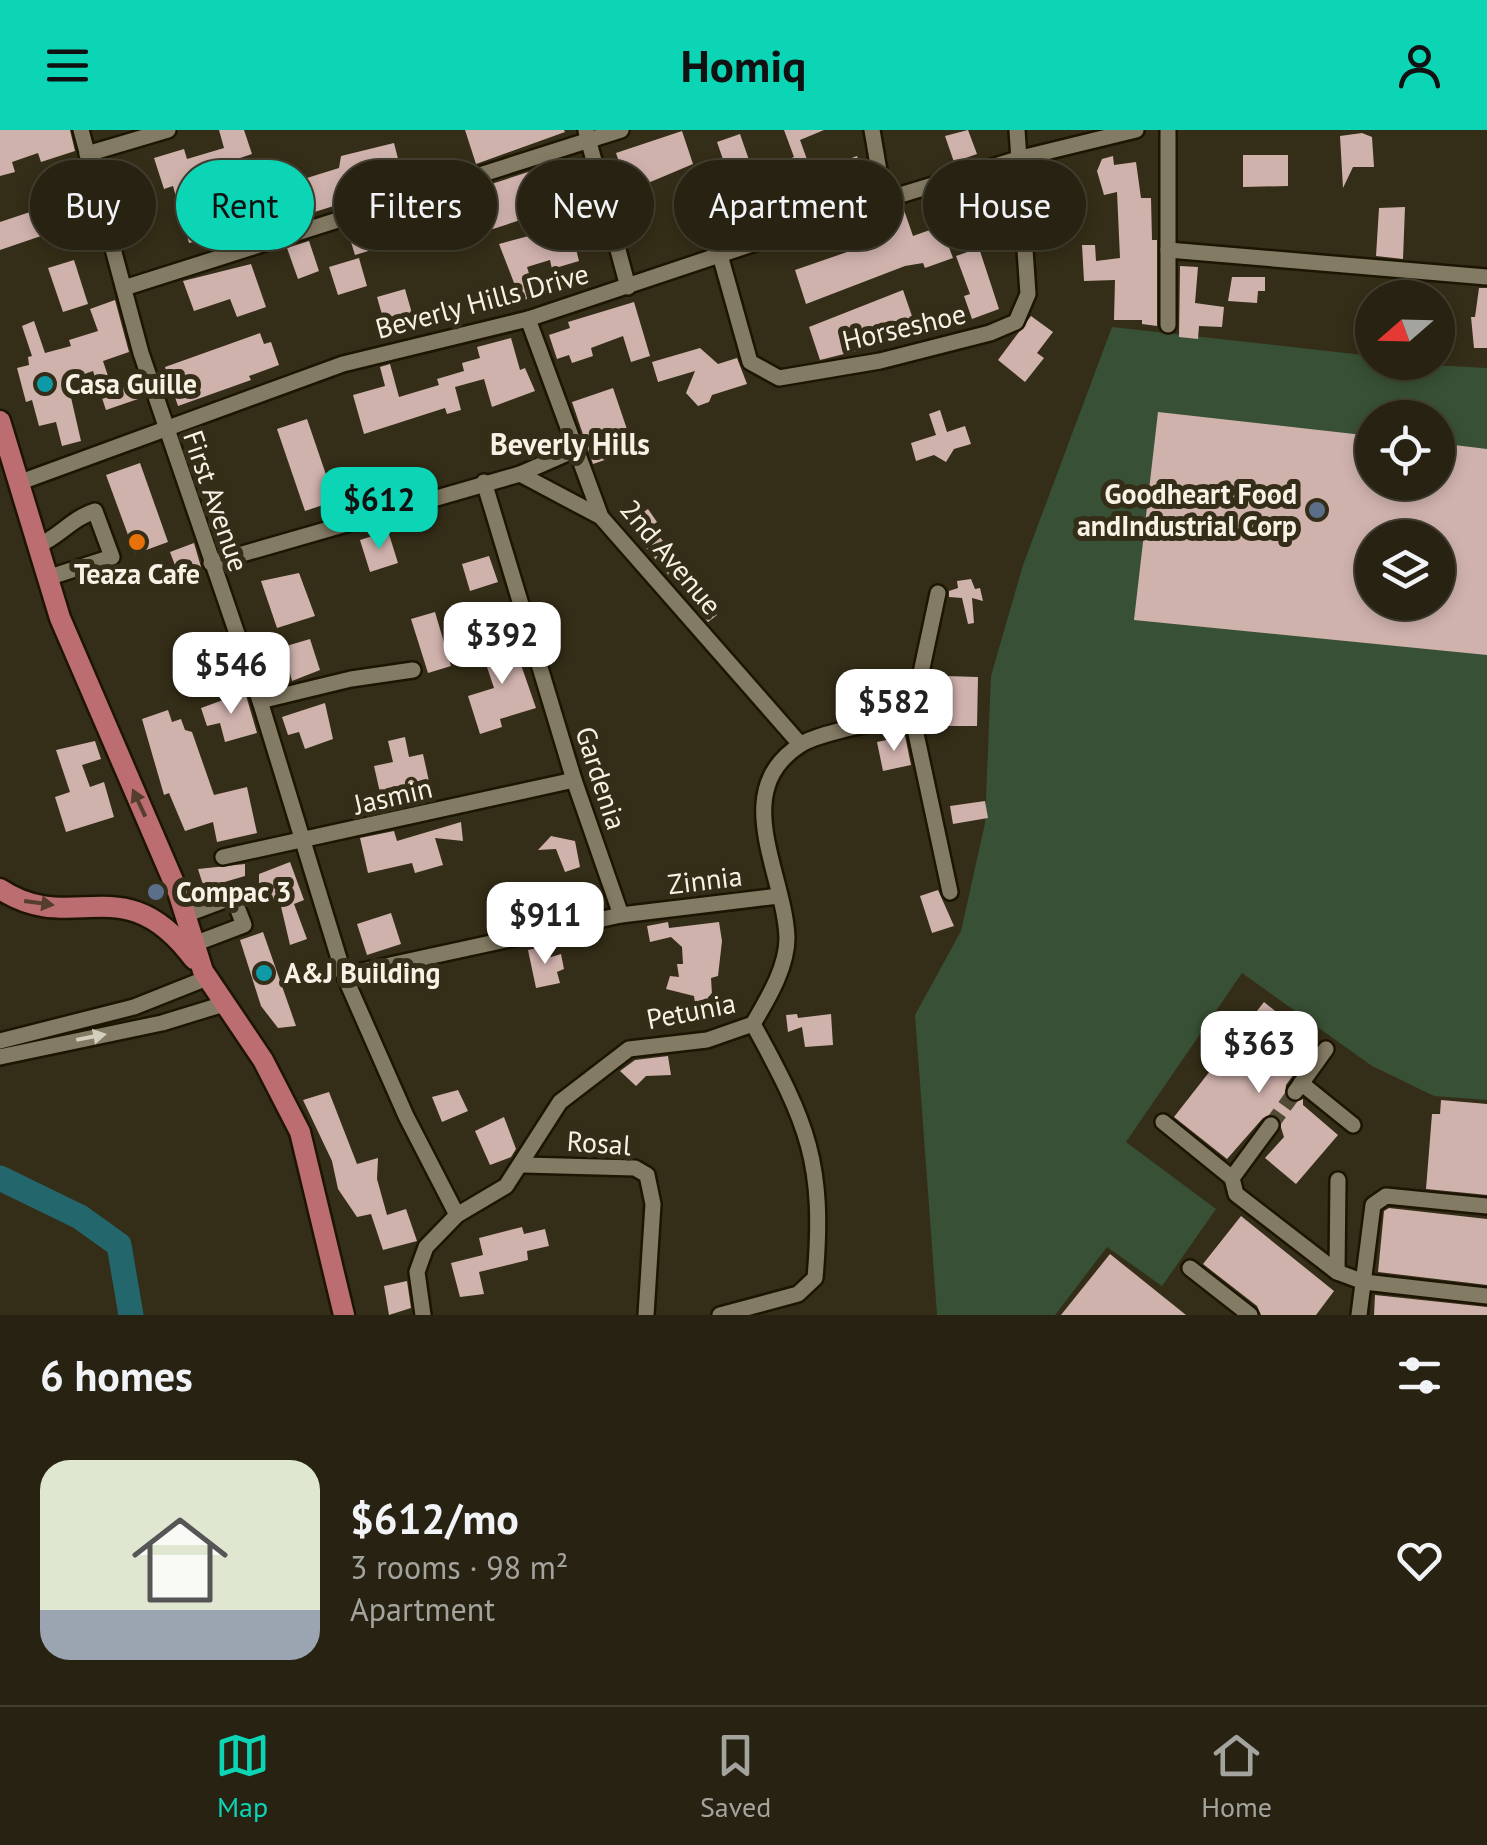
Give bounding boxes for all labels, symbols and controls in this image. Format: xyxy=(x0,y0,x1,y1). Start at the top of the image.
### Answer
text: Homiq xyxy=(681,36,806,94)
icon: menu xyxy=(40,38,95,93)
icon: person xyxy=(1392,38,1447,93)
chip: Buy xyxy=(30,160,156,250)
chip: Rent xyxy=(176,160,314,250)
chip: Filters xyxy=(334,160,497,250)
chip: New xyxy=(517,160,654,250)
chip: Apartment xyxy=(674,160,903,250)
chip: House xyxy=(923,160,1086,250)
street label: Beverly Hills Drive xyxy=(371,254,593,347)
north arrow xyxy=(1355,280,1455,380)
map controls xyxy=(1355,280,1455,620)
street label: Horseshoe xyxy=(838,294,969,359)
place label: Casa Guille xyxy=(65,365,197,402)
marker: Casa Guille xyxy=(34,373,56,395)
button: locate xyxy=(1355,400,1455,500)
district label: Beverly Hills xyxy=(490,424,650,463)
street label: First Avenue xyxy=(175,425,258,576)
pin: $612 xyxy=(320,467,438,552)
place label: Goodheart Food andIndustrial Corp xyxy=(1077,475,1297,544)
text: $612 xyxy=(343,478,415,520)
street label: 2nd Avenue xyxy=(612,491,730,622)
marker: Goodheart Food andIndustrial Corp xyxy=(1306,499,1328,521)
button: layers xyxy=(1355,520,1455,620)
marker: Teaza Cafe xyxy=(126,531,148,553)
place label: Teaza Cafe xyxy=(74,555,200,592)
pin: $392 xyxy=(443,602,561,687)
text: $392 xyxy=(466,613,538,655)
pin: $546 xyxy=(172,632,290,717)
text: $546 xyxy=(195,643,267,685)
pin: $582 xyxy=(835,669,953,754)
text: $582 xyxy=(858,680,930,722)
street label: Gardenia xyxy=(567,721,636,834)
street label: Jasmin xyxy=(349,769,436,823)
one-way arrow xyxy=(130,788,147,817)
street label: Zinnia xyxy=(666,857,744,902)
place label: Compac 3 xyxy=(176,873,292,910)
marker: Compac 3 xyxy=(145,881,167,903)
pin: $911 xyxy=(486,882,604,967)
text: $911 xyxy=(509,893,581,935)
one-way arrow xyxy=(24,896,55,912)
place label: A&J Building xyxy=(284,954,440,991)
marker: A&J Building xyxy=(253,962,275,984)
street label: Petunia xyxy=(643,984,739,1037)
pin: $363 xyxy=(1200,1011,1318,1096)
text: $363 xyxy=(1223,1022,1295,1064)
one-way arrow xyxy=(76,1029,107,1044)
street label: Rosal xyxy=(566,1122,632,1163)
text: 6 homes xyxy=(40,1348,193,1403)
icon: filters xyxy=(1392,1348,1447,1403)
text: $612/mo xyxy=(350,1491,519,1546)
icon: home xyxy=(120,1500,240,1620)
icon: heart xyxy=(1392,1533,1447,1588)
text: 3 rooms · 98 m² xyxy=(350,1546,568,1588)
text: Apartment xyxy=(350,1588,495,1630)
tab: Map xyxy=(215,1728,270,1825)
tab: Saved xyxy=(700,1728,771,1825)
tab: Home xyxy=(1201,1728,1272,1825)

